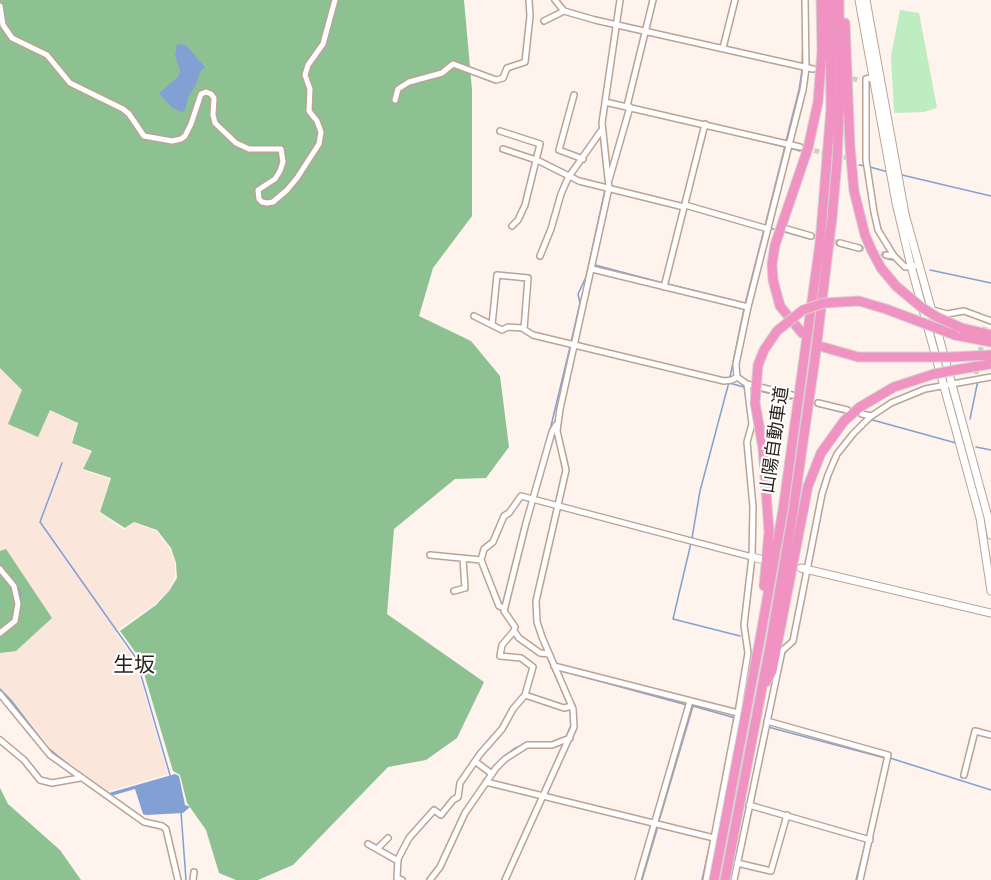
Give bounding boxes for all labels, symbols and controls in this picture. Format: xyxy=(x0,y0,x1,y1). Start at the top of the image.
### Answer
street label: 山陽自動車道 xyxy=(758,385,794,495)
district label: 生坂 xyxy=(113,654,155,680)

